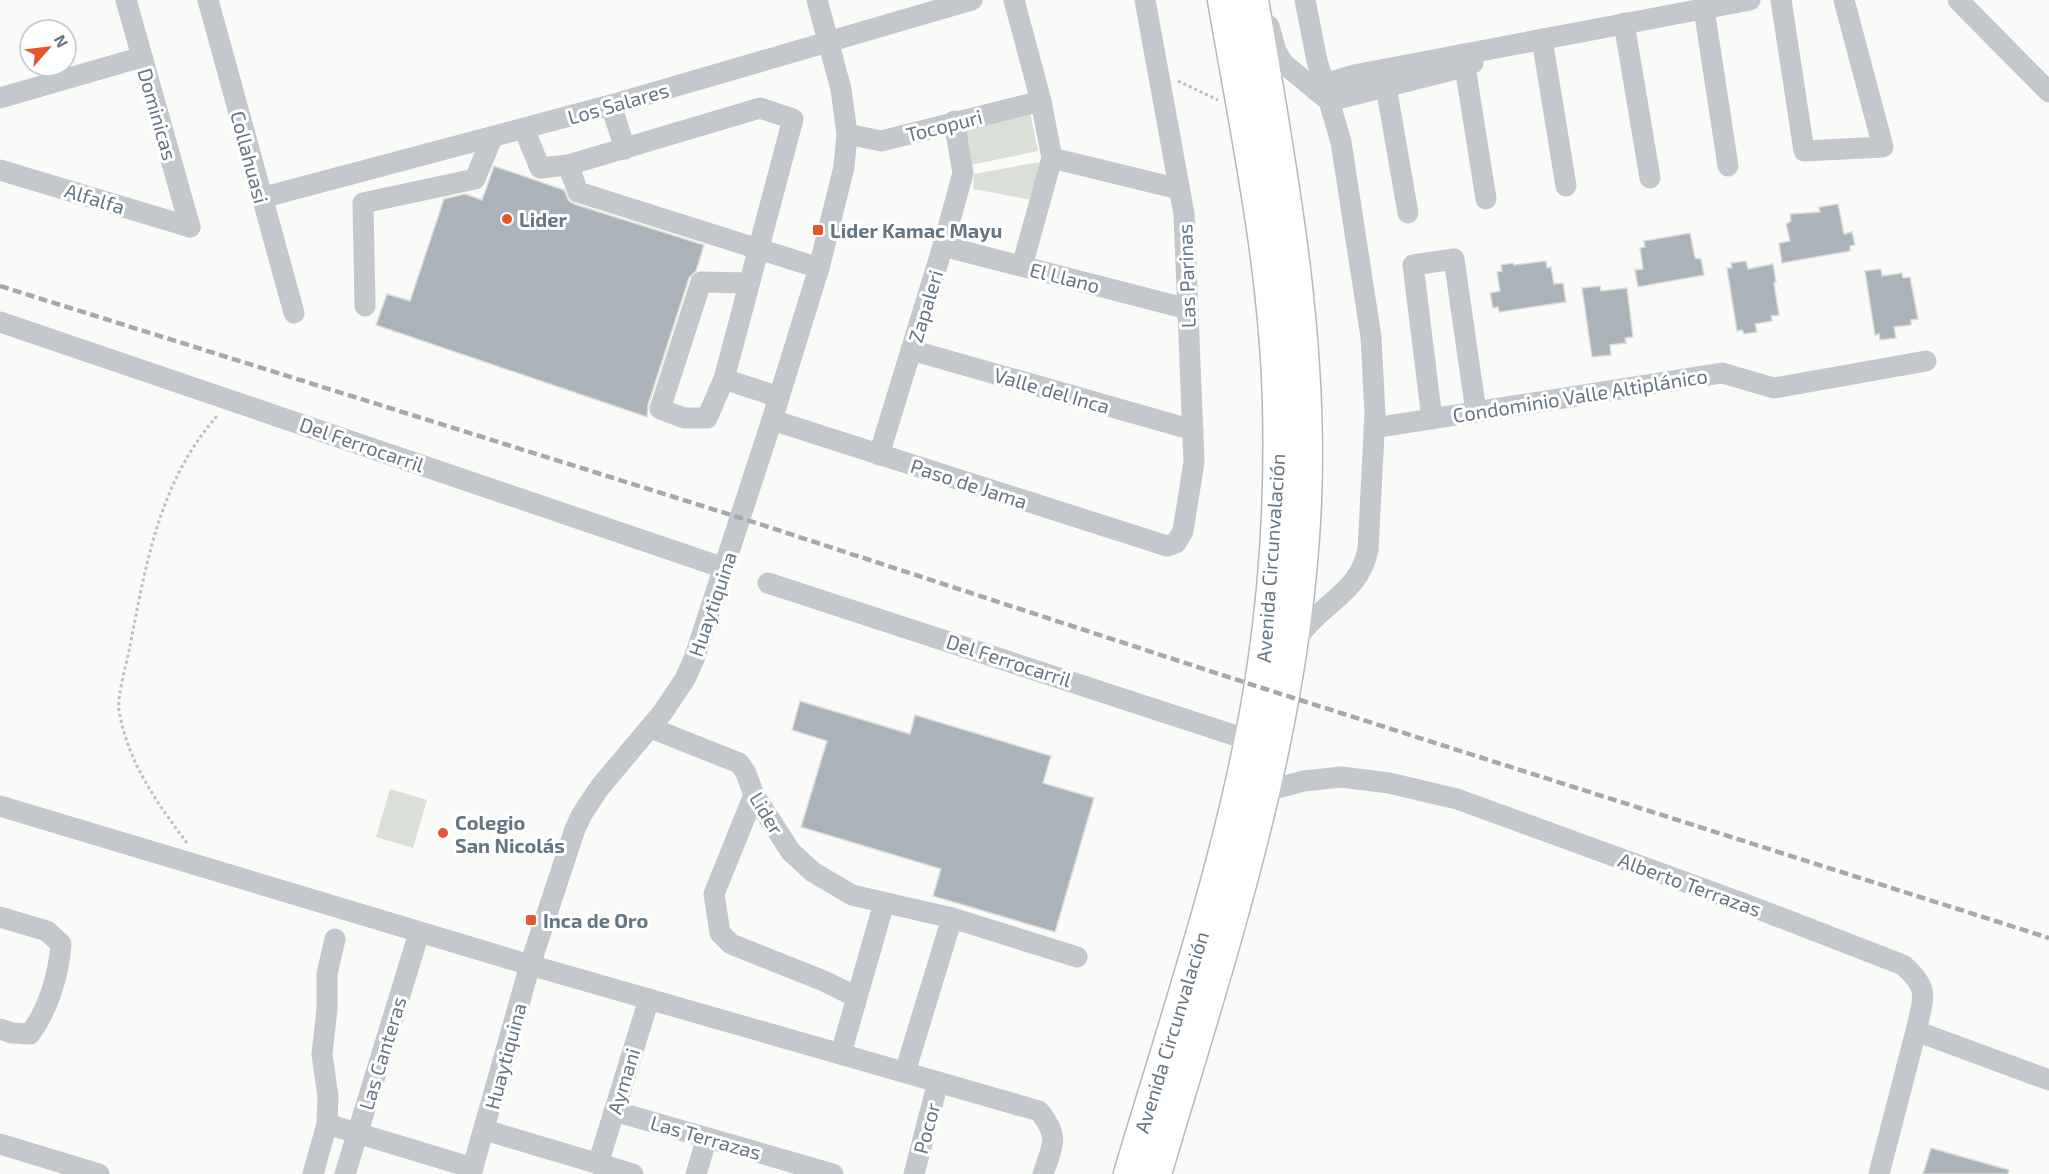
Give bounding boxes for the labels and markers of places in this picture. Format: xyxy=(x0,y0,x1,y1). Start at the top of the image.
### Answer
place label: Lider xyxy=(519,207,567,231)
marker: Lider xyxy=(500,212,514,226)
place label: Lider Kamac Mayu xyxy=(830,218,1002,243)
marker: Lider Kamac Mayu xyxy=(811,223,825,237)
place label: Colegio San Nicolás xyxy=(455,810,565,857)
marker: Colegio San Nicolás xyxy=(436,826,450,840)
place label: Inca de Oro xyxy=(543,908,648,932)
marker: Inca de Oro xyxy=(524,913,538,927)

